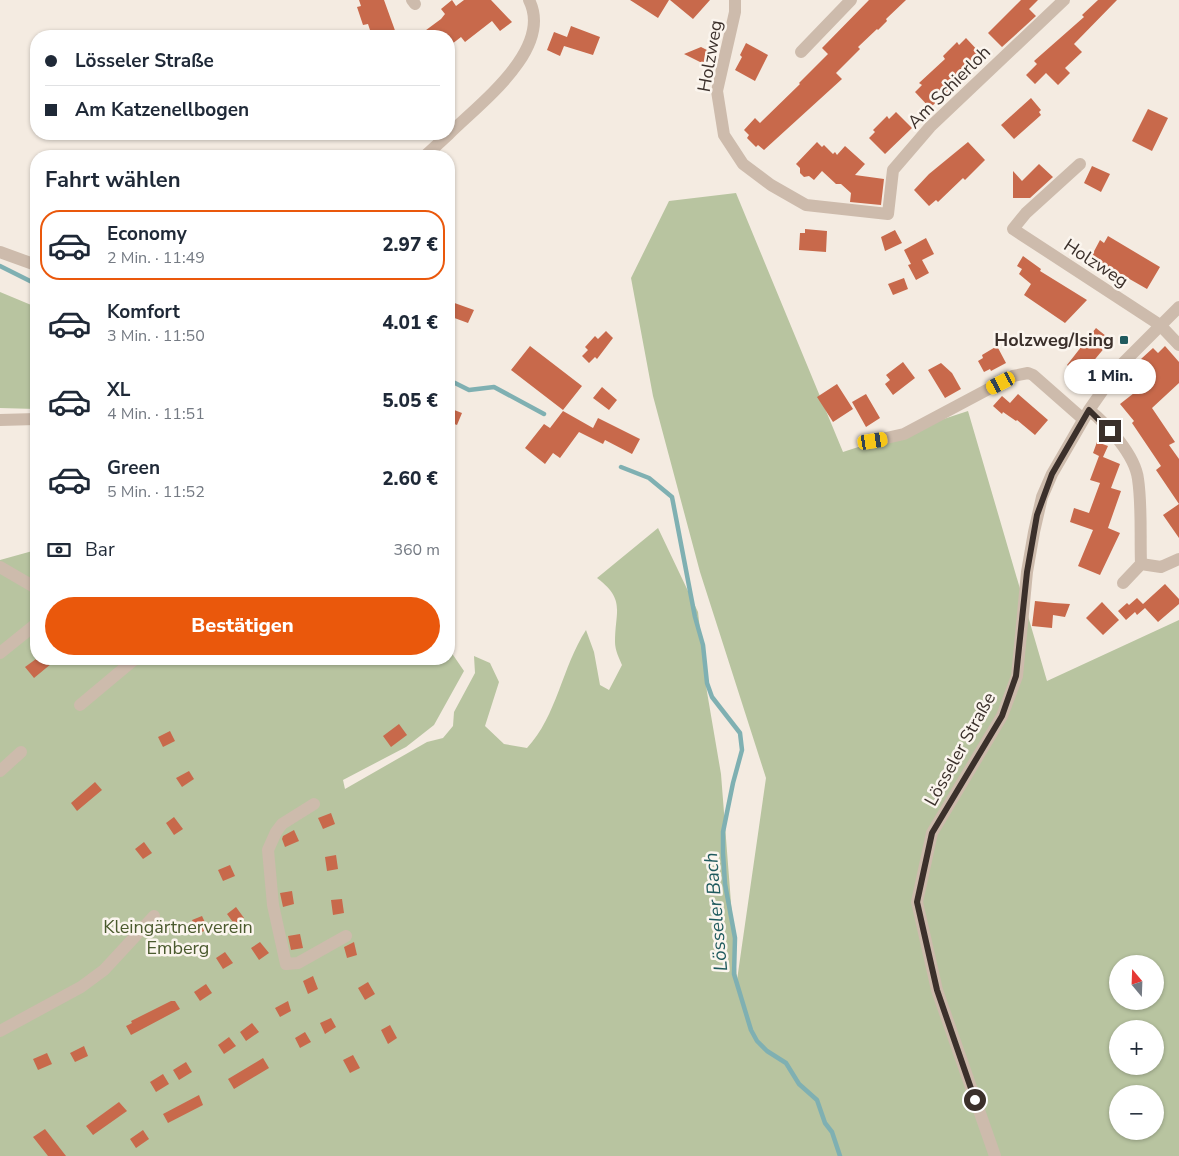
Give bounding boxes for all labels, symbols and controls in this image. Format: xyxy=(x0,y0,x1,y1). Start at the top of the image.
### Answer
street label: Holzweg xyxy=(692,18,728,94)
street label: Am Schierloh xyxy=(902,40,996,134)
text: Lösseler Straße xyxy=(75,48,214,74)
text: Am Katzenellbogen xyxy=(75,97,249,123)
text: Fahrt wählen xyxy=(45,165,181,195)
text: Economy xyxy=(107,221,187,247)
icon: car xyxy=(47,223,92,268)
text: 2.97 € xyxy=(382,232,438,258)
street label: Holzweg xyxy=(1059,233,1133,293)
text: 2 Min. · 11:49 xyxy=(107,247,205,269)
text: Komfort xyxy=(107,299,180,325)
icon: car xyxy=(47,301,92,346)
text: 4.01 € xyxy=(382,310,438,336)
text: 3 Min. · 11:50 xyxy=(107,325,205,347)
place label: Holzweg/Ising xyxy=(994,328,1114,352)
marker: Holzweg/Ising xyxy=(1118,334,1130,346)
callout: 1 Min. xyxy=(1064,358,1156,394)
text: 1 Min. xyxy=(1087,365,1133,387)
car xyxy=(984,370,1017,396)
text: XL xyxy=(107,377,130,403)
icon: car xyxy=(47,379,92,424)
text: 5.05 € xyxy=(382,388,438,414)
text: 4 Min. · 11:51 xyxy=(107,403,205,425)
route end xyxy=(1099,420,1121,442)
car xyxy=(857,431,888,451)
text: Green xyxy=(107,455,160,481)
icon: car xyxy=(47,457,92,502)
text: 2.60 € xyxy=(382,466,438,492)
text: 5 Min. · 11:52 xyxy=(107,481,205,503)
icon: cash xyxy=(45,536,73,564)
text: Bar xyxy=(85,537,115,563)
text: 360 m xyxy=(393,539,440,561)
button: Bestätigen xyxy=(45,597,440,655)
street label: Lösseler Straße xyxy=(919,688,1001,810)
water label: Lösseler Bach xyxy=(698,852,734,972)
park label: Kleingärtnerverein Emberg xyxy=(103,915,253,960)
north arrow xyxy=(1109,955,1164,1010)
map controls xyxy=(1109,955,1164,1140)
button: + xyxy=(1109,1020,1164,1075)
button: − xyxy=(1109,1085,1164,1140)
route start xyxy=(964,1089,986,1111)

